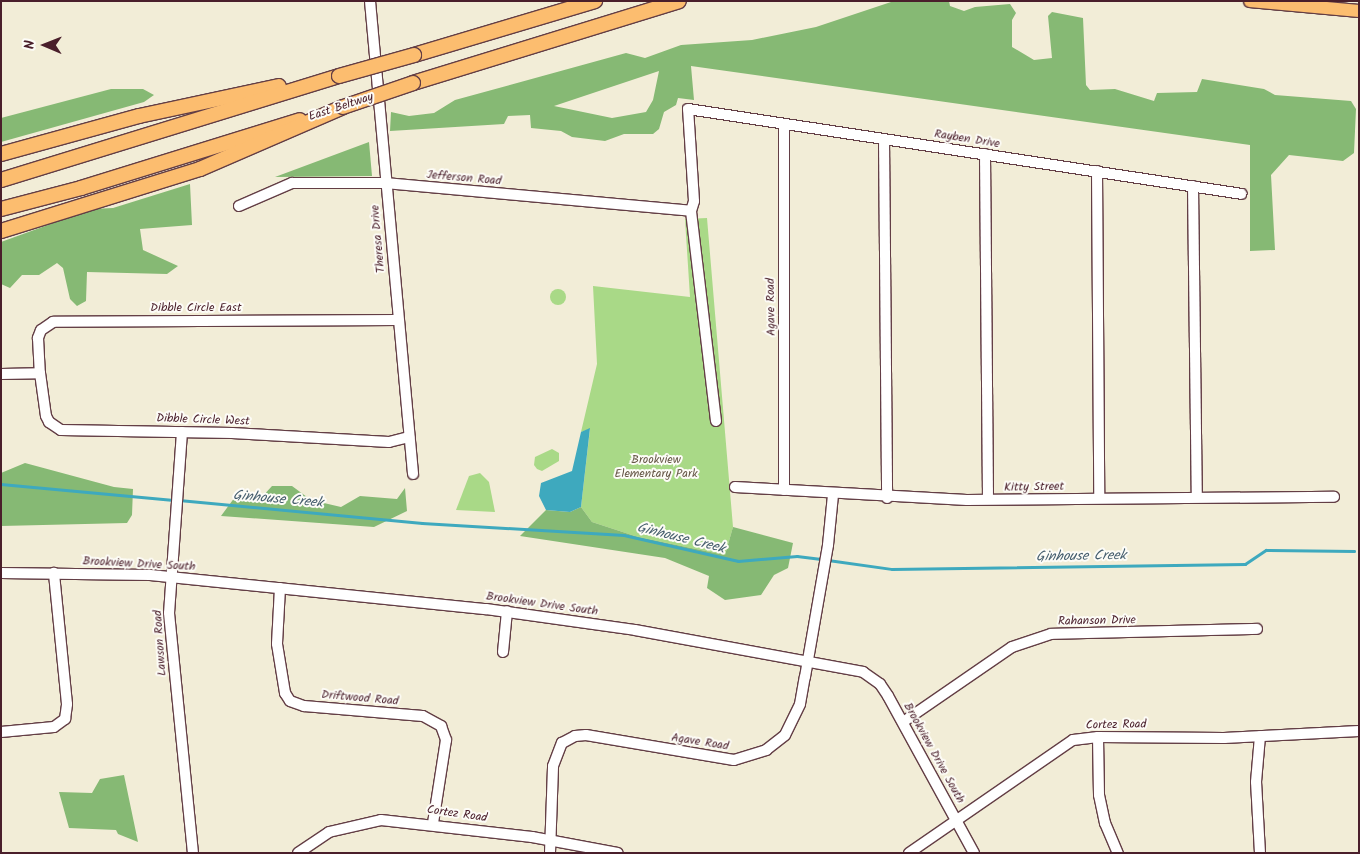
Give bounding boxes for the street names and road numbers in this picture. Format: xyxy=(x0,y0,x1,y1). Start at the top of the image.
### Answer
street label: East Beltway xyxy=(307,90,375,124)
street label: Rayben Drive xyxy=(933,127,1001,151)
street label: Jefferson Road xyxy=(426,168,502,188)
street label: Theresa Drive xyxy=(368,204,388,274)
street label: Agave Road xyxy=(763,278,779,336)
street label: Dibble Circle East xyxy=(150,301,242,315)
street label: Dibble Circle West xyxy=(156,411,250,429)
street label: Kitty Street xyxy=(1004,479,1064,495)
street label: Brookview Drive South xyxy=(82,554,196,574)
street label: Brookview Drive South xyxy=(485,589,599,619)
street label: Lawson Road xyxy=(151,610,169,676)
street label: Rahanson Drive xyxy=(1058,613,1136,629)
street label: Driftwood Road xyxy=(321,687,399,709)
street label: Brookview Drive South xyxy=(900,700,968,806)
street label: Cortez Road xyxy=(1085,717,1147,733)
street label: Agave Road xyxy=(670,730,730,754)
street label: Cortez Road xyxy=(426,803,488,825)

